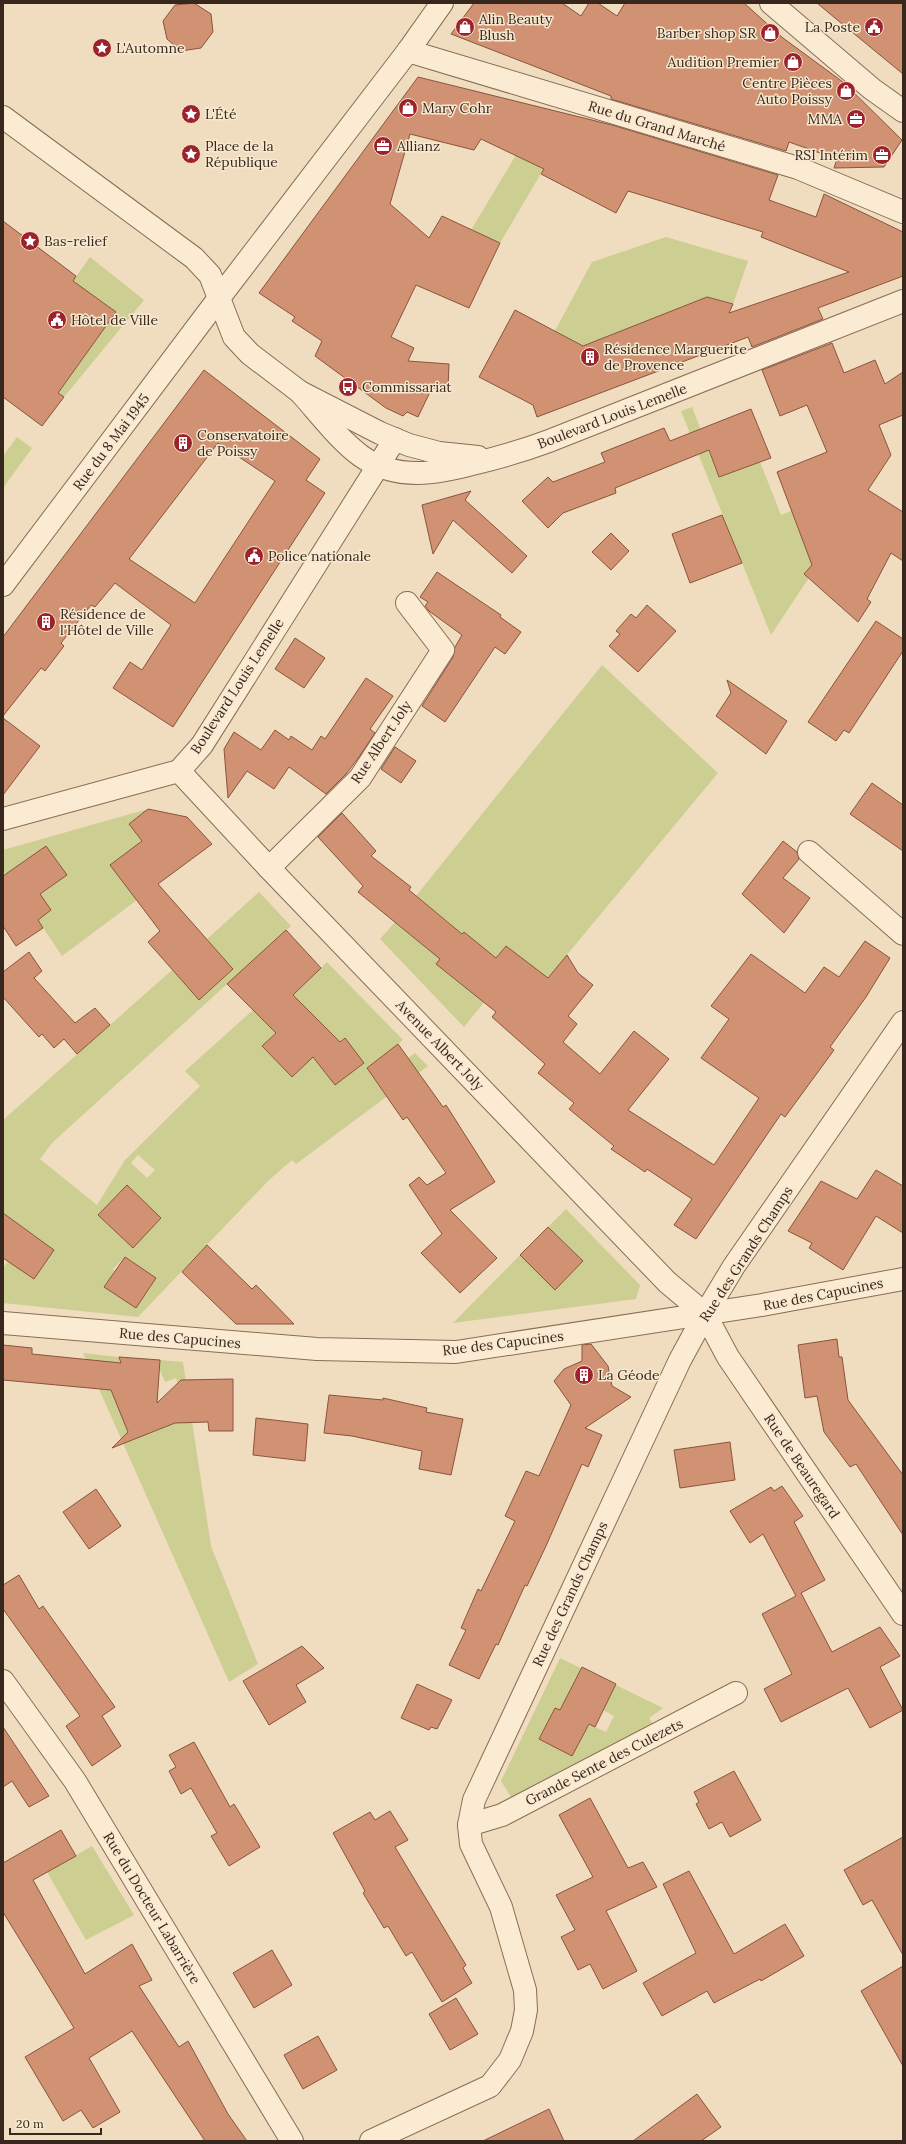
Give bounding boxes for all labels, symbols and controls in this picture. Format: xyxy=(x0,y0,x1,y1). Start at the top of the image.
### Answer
place label: Alin Beauty Blush xyxy=(478,10,553,44)
shop icon: Alin Beauty Blush xyxy=(454,16,476,38)
public building icon: La Poste xyxy=(863,16,885,38)
place label: La Poste xyxy=(805,18,860,36)
shop icon: Barber shop SR xyxy=(759,22,781,44)
place label: Barber shop SR xyxy=(657,24,756,42)
place icon: L'Automne xyxy=(91,37,113,59)
place label: L'Automne xyxy=(116,39,185,57)
shop icon: Audition Premier xyxy=(782,51,804,73)
place label: Audition Premier xyxy=(666,53,779,71)
place label: Centre Pièces Auto Poissy xyxy=(742,74,833,108)
shop icon: Centre Pièces Auto Poissy xyxy=(835,80,857,102)
shop icon: Mary Cohr xyxy=(397,97,419,119)
street label: Rue du Grand Marché xyxy=(586,97,728,156)
place label: Mary Cohr xyxy=(422,99,492,117)
place icon: L'Été xyxy=(180,103,202,125)
place label: L'Été xyxy=(205,105,237,123)
office icon: MMA xyxy=(845,108,867,130)
place label: MMA xyxy=(808,110,842,128)
office icon: Allianz xyxy=(372,135,394,157)
place label: Place de la République xyxy=(205,137,278,171)
place label: Allianz xyxy=(396,137,440,155)
place icon: Place de la République xyxy=(180,143,202,165)
office icon: RSI Intérim xyxy=(871,144,893,166)
place label: RSI Intérim xyxy=(794,146,868,164)
place icon: Bas-relief xyxy=(19,230,41,252)
place label: Bas-relief xyxy=(44,232,108,250)
public building icon: Hôtel de Ville xyxy=(46,309,68,331)
place label: Hôtel de Ville xyxy=(71,311,158,329)
place label: Résidence Marguerite de Provence xyxy=(604,340,747,374)
building icon: Résidence Marguerite de Provence xyxy=(579,346,601,368)
bus stop icon: Commissariat xyxy=(337,376,359,398)
place label: Commissariat xyxy=(362,378,452,396)
street label: Boulevard Louis Lemelle xyxy=(535,379,690,453)
street label: Rue du 8 Mai 1945 xyxy=(69,390,153,494)
place label: Conservatoire de Poissy xyxy=(197,426,289,460)
building icon: Conservatoire de Poissy xyxy=(172,432,194,454)
public building icon: Police nationale xyxy=(243,545,265,567)
place label: Police nationale xyxy=(268,547,372,565)
place label: Résidence de l'Hôtel de Ville xyxy=(60,605,154,639)
building icon: Résidence de l'Hôtel de Ville xyxy=(35,611,57,633)
street label: Boulevard Louis Lemelle xyxy=(186,614,288,757)
street label: Rue Albert Joly xyxy=(347,696,416,787)
street label: Avenue Albert Joly xyxy=(391,995,488,1095)
street label: Rue des Grands Champs xyxy=(695,1183,797,1325)
street label: Rue des Capucines xyxy=(761,1274,885,1314)
street label: Rue des Capucines xyxy=(118,1324,242,1352)
street label: Rue des Capucines xyxy=(441,1327,565,1359)
building icon: La Géode xyxy=(573,1364,595,1386)
place label: La Géode xyxy=(598,1366,660,1384)
street label: Rue de Beauregard xyxy=(760,1410,844,1522)
street label: Rue des Grands Champs xyxy=(528,1519,612,1669)
street label: Grande Sente des Culezets xyxy=(522,1714,686,1810)
street label: Rue du Docteur Labarrière xyxy=(99,1829,205,1988)
scale bar xyxy=(10,2110,101,2136)
text: 20 m xyxy=(16,2116,44,2131)

